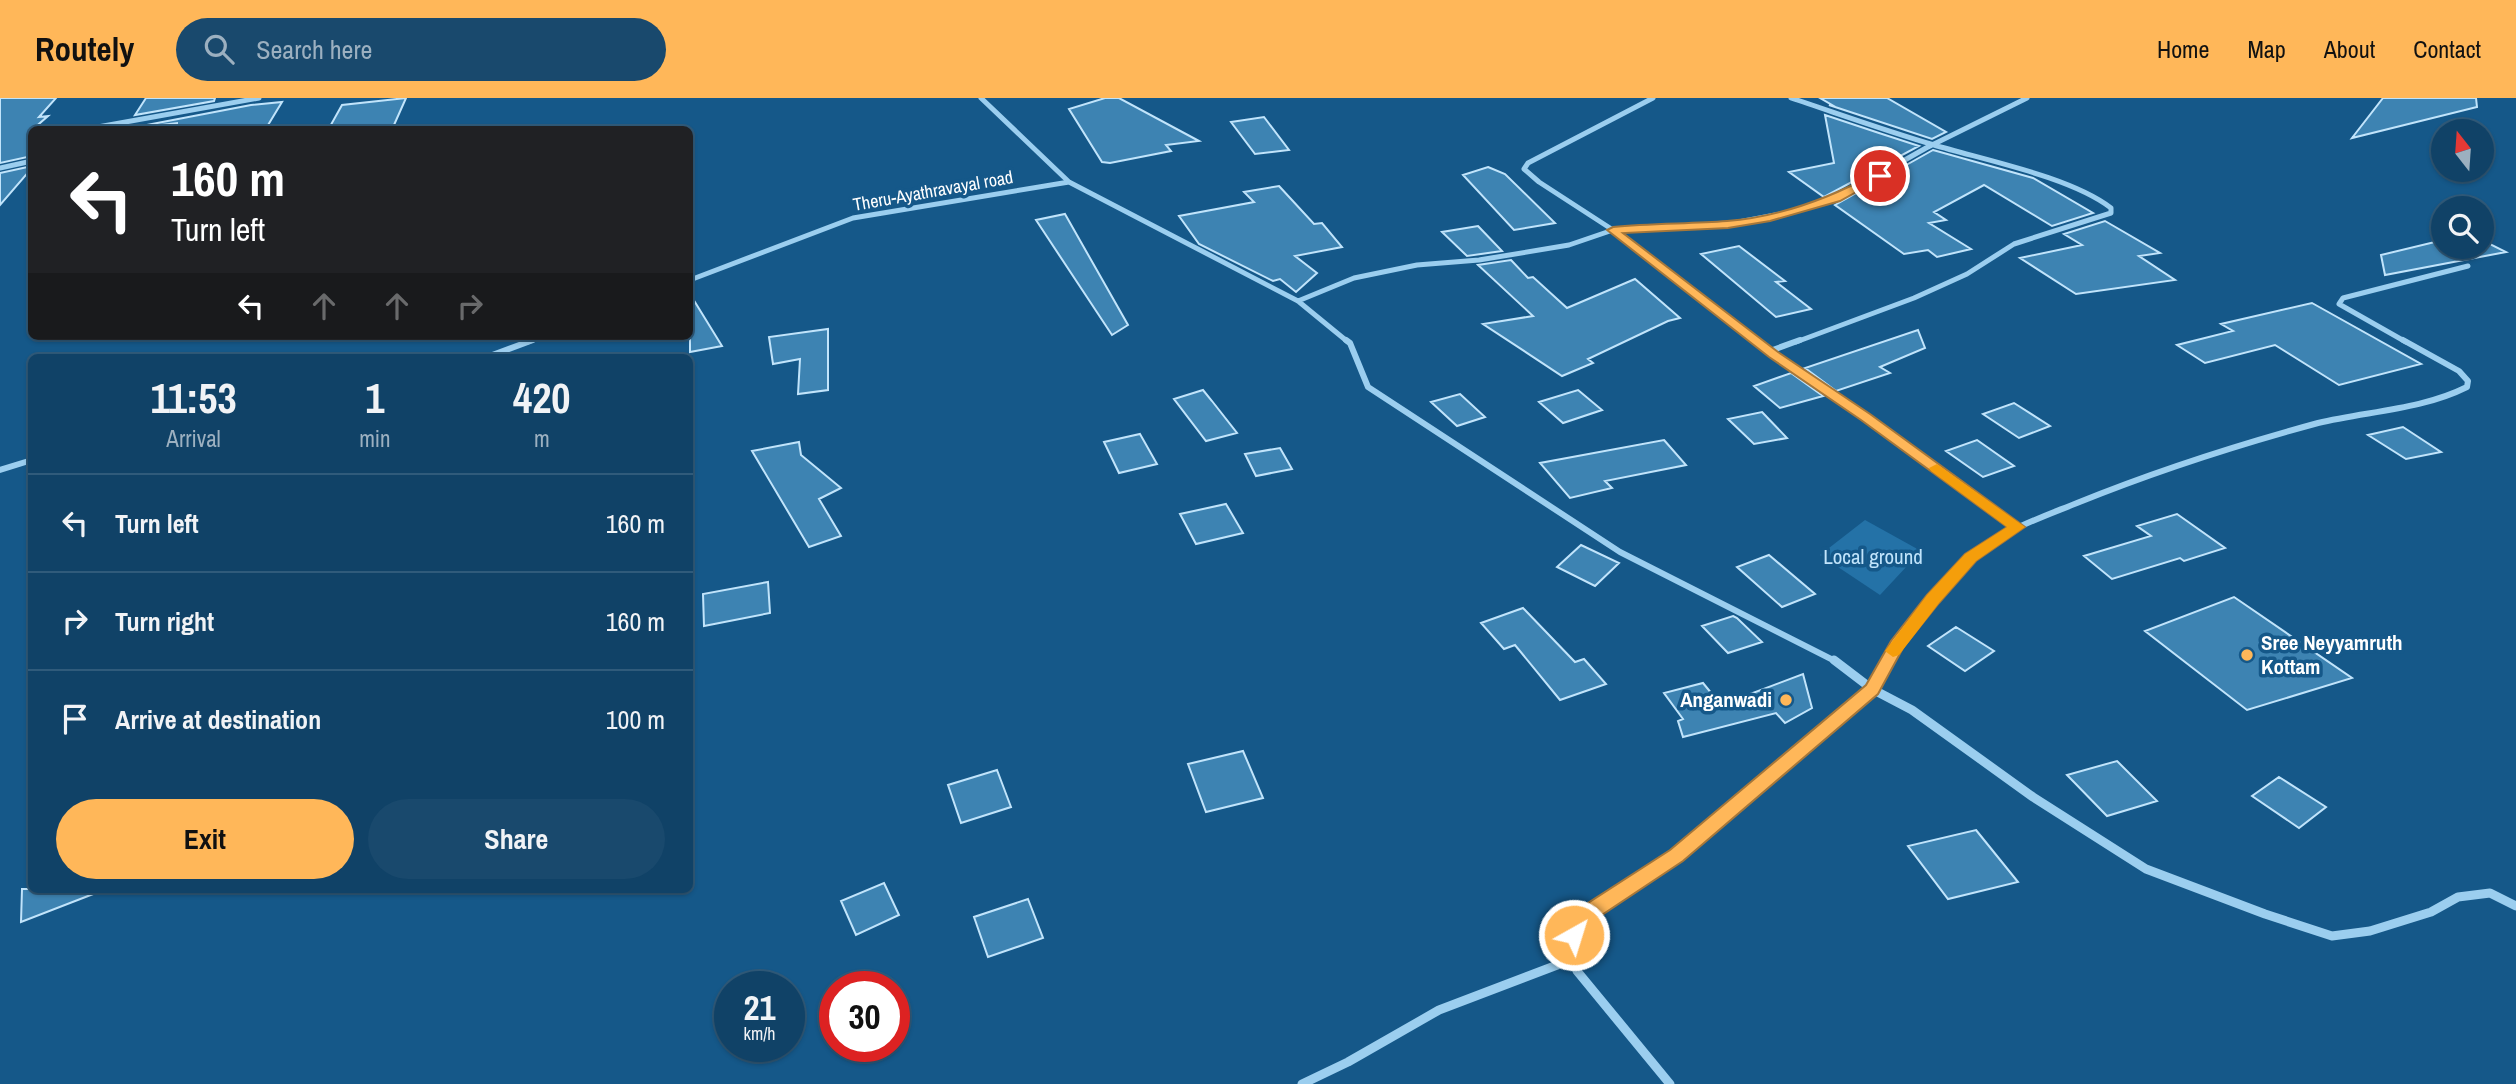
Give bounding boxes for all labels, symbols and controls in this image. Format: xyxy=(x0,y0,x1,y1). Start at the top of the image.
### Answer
search box xyxy=(176,18,666,81)
text: Routely xyxy=(35,27,134,71)
icon: search xyxy=(200,30,238,68)
text: Search here xyxy=(256,32,372,67)
text: Home xyxy=(2157,33,2209,65)
text: Map xyxy=(2247,33,2286,65)
text: About xyxy=(2324,33,2375,65)
text: Contact xyxy=(2413,33,2481,65)
north arrow xyxy=(2431,119,2494,182)
map controls xyxy=(2431,119,2494,259)
text: 160 m xyxy=(171,145,285,211)
pin xyxy=(1850,146,1910,206)
icon: left xyxy=(56,154,147,245)
icon: arrive xyxy=(1861,157,1899,195)
street label: Theru-Ayathravayal road xyxy=(851,164,1015,217)
button: search xyxy=(2431,196,2494,259)
text: Turn left xyxy=(171,208,265,251)
icon: left xyxy=(232,287,270,325)
icon: ahead xyxy=(305,287,343,325)
icon: ahead xyxy=(378,287,416,325)
icon: right xyxy=(451,287,489,325)
text: 11:53 xyxy=(150,370,237,426)
text: 1 xyxy=(365,370,384,426)
text: 420 xyxy=(513,370,571,426)
text: Arrival xyxy=(166,423,221,454)
text: min xyxy=(359,423,391,454)
text: m xyxy=(534,423,550,454)
icon: left xyxy=(56,504,94,542)
text: Turn left xyxy=(115,506,199,541)
text: 160 m xyxy=(606,506,665,541)
park label: Local ground xyxy=(1823,542,1923,571)
icon: right xyxy=(56,602,94,640)
text: Turn right xyxy=(115,604,214,639)
text: 160 m xyxy=(606,604,665,639)
place label: Sree Neyyamruth Kottam xyxy=(2261,628,2403,681)
marker: Sree Neyyamruth Kottam xyxy=(2239,647,2255,663)
place label: Anganwadi xyxy=(1680,685,1772,714)
marker: Anganwadi xyxy=(1778,692,1794,708)
icon: arrive xyxy=(56,700,94,738)
text: Arrive at destination xyxy=(115,702,321,737)
text: 100 m xyxy=(606,702,665,737)
button: Exit xyxy=(56,799,354,879)
button: Share xyxy=(368,799,665,879)
position arrow xyxy=(1537,898,1611,972)
speed limit sign: 30 xyxy=(819,971,910,1062)
text: 21 xyxy=(744,984,775,1031)
text: km/h xyxy=(744,1021,776,1046)

